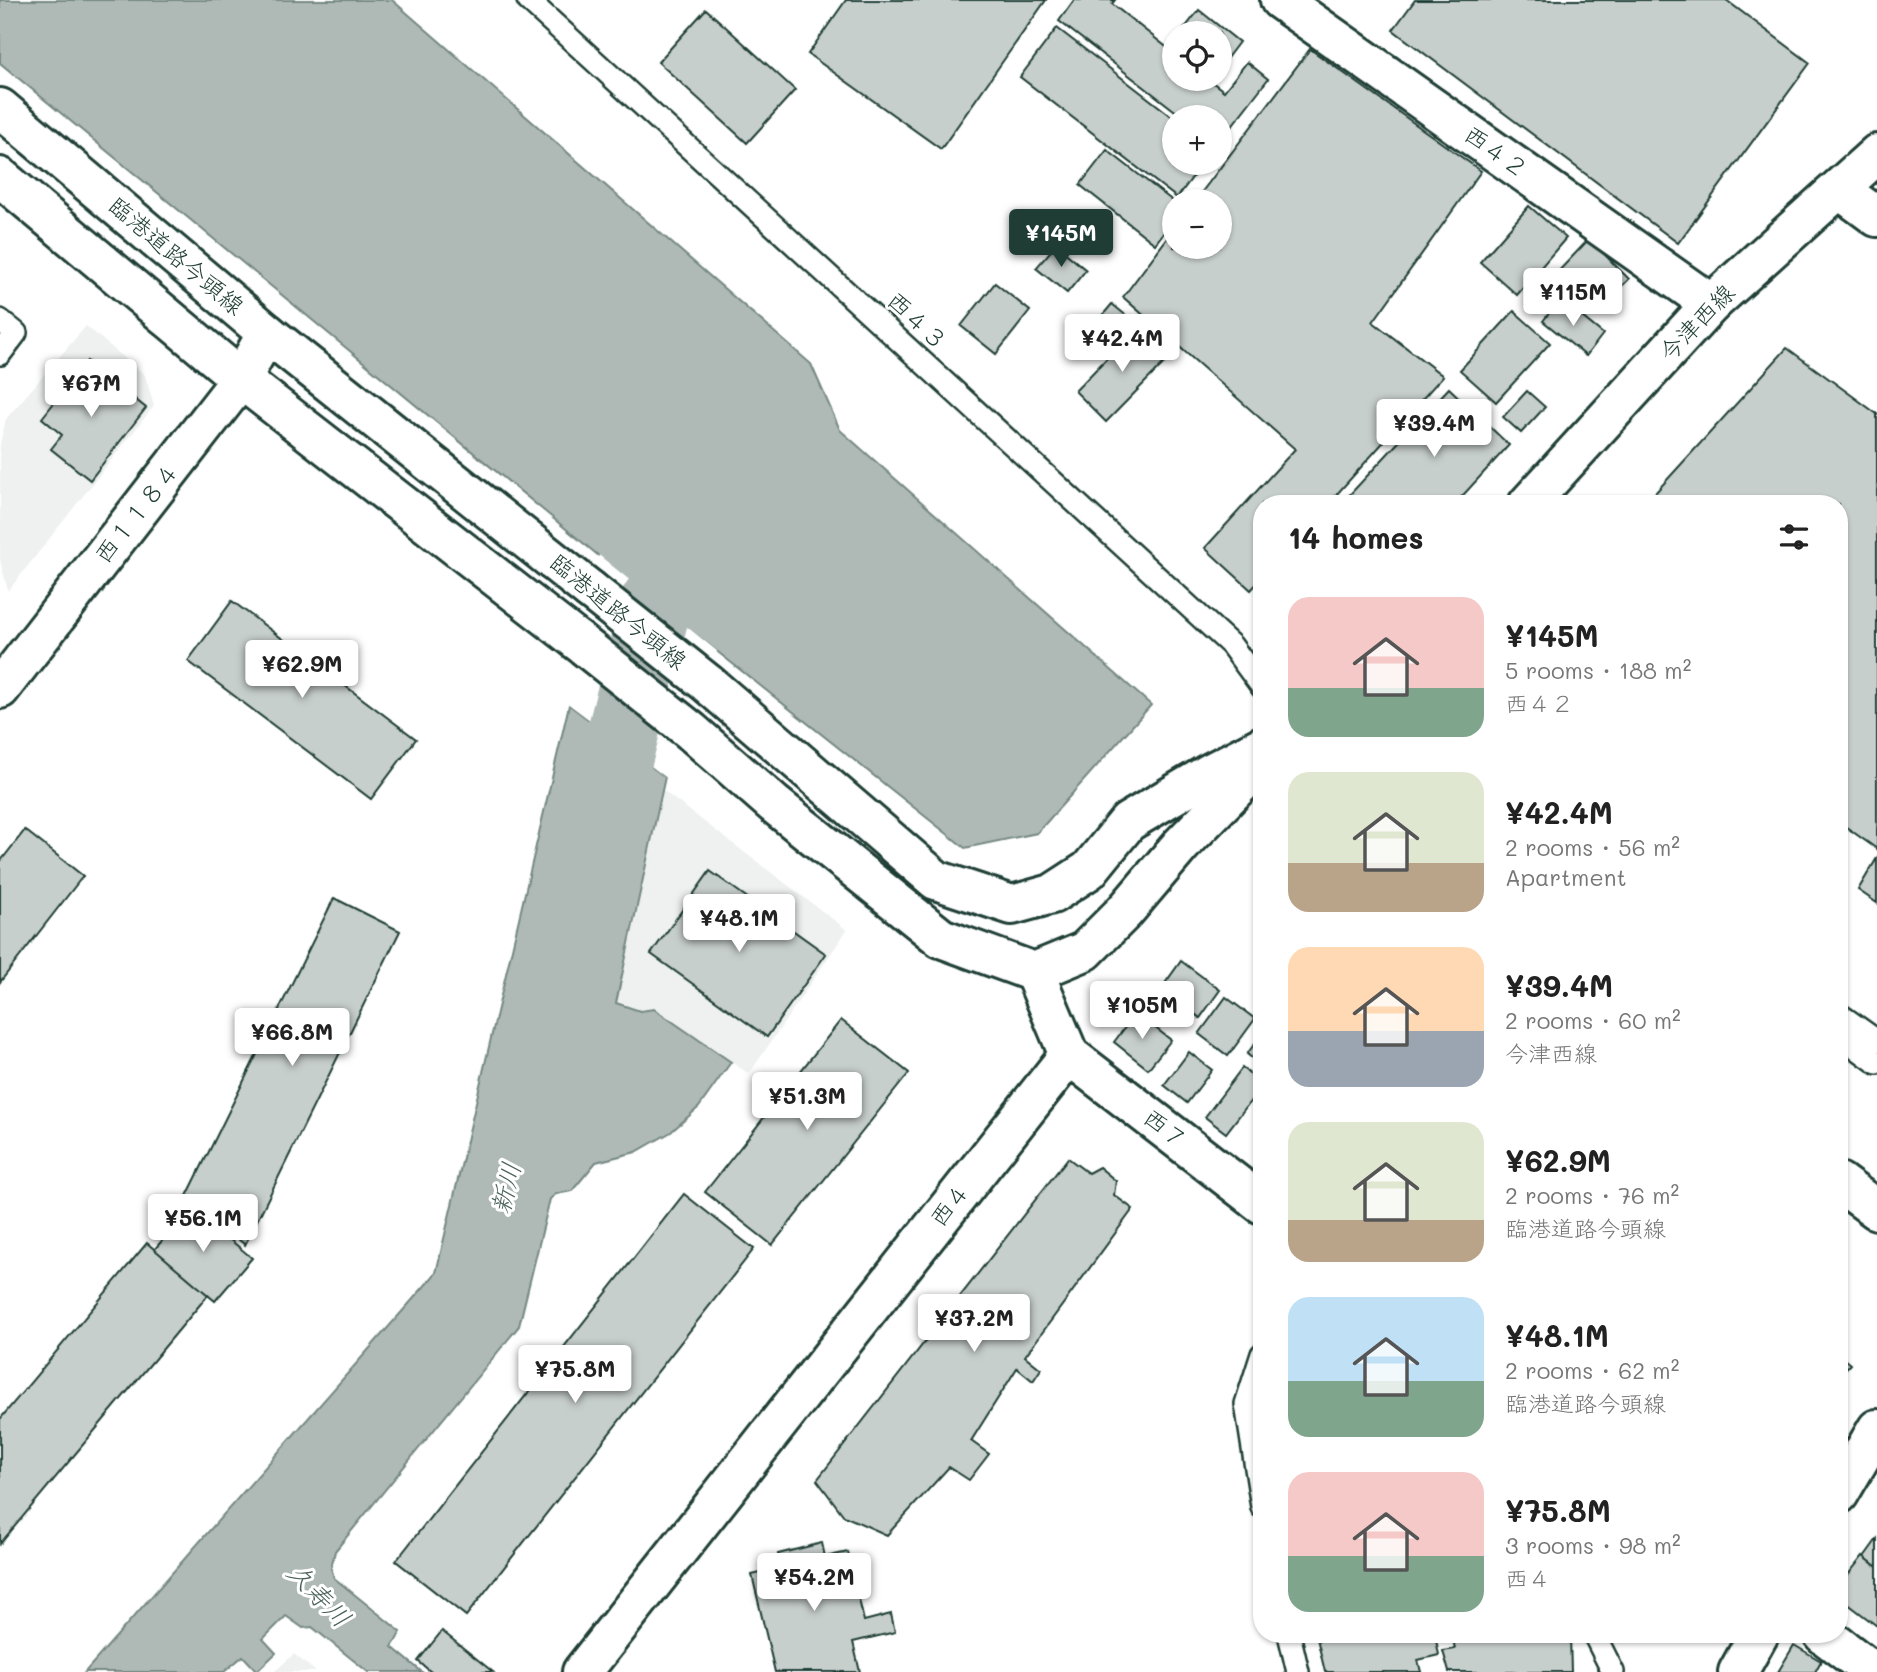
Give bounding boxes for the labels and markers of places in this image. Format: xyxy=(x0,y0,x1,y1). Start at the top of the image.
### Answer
pin: ¥145M xyxy=(1012,210,1110,269)
pin: ¥115M xyxy=(1524,268,1622,328)
pin: ¥42.4M xyxy=(1065,314,1179,374)
pin: ¥67M xyxy=(50,360,132,419)
pin: ¥39.4M xyxy=(1377,400,1491,459)
pin: ¥62.9M xyxy=(245,640,359,700)
pin: ¥48.1M xyxy=(682,894,796,954)
pin: ¥105M xyxy=(1093,982,1191,1041)
pin: ¥66.8M xyxy=(235,1009,349,1068)
pin: ¥51.3M xyxy=(750,1072,864,1132)
pin: ¥56.1M xyxy=(146,1194,260,1254)
pin: ¥37.2M xyxy=(917,1294,1031,1354)
pin: ¥75.8M xyxy=(518,1346,632,1405)
pin: ¥54.2M xyxy=(757,1554,871,1613)

